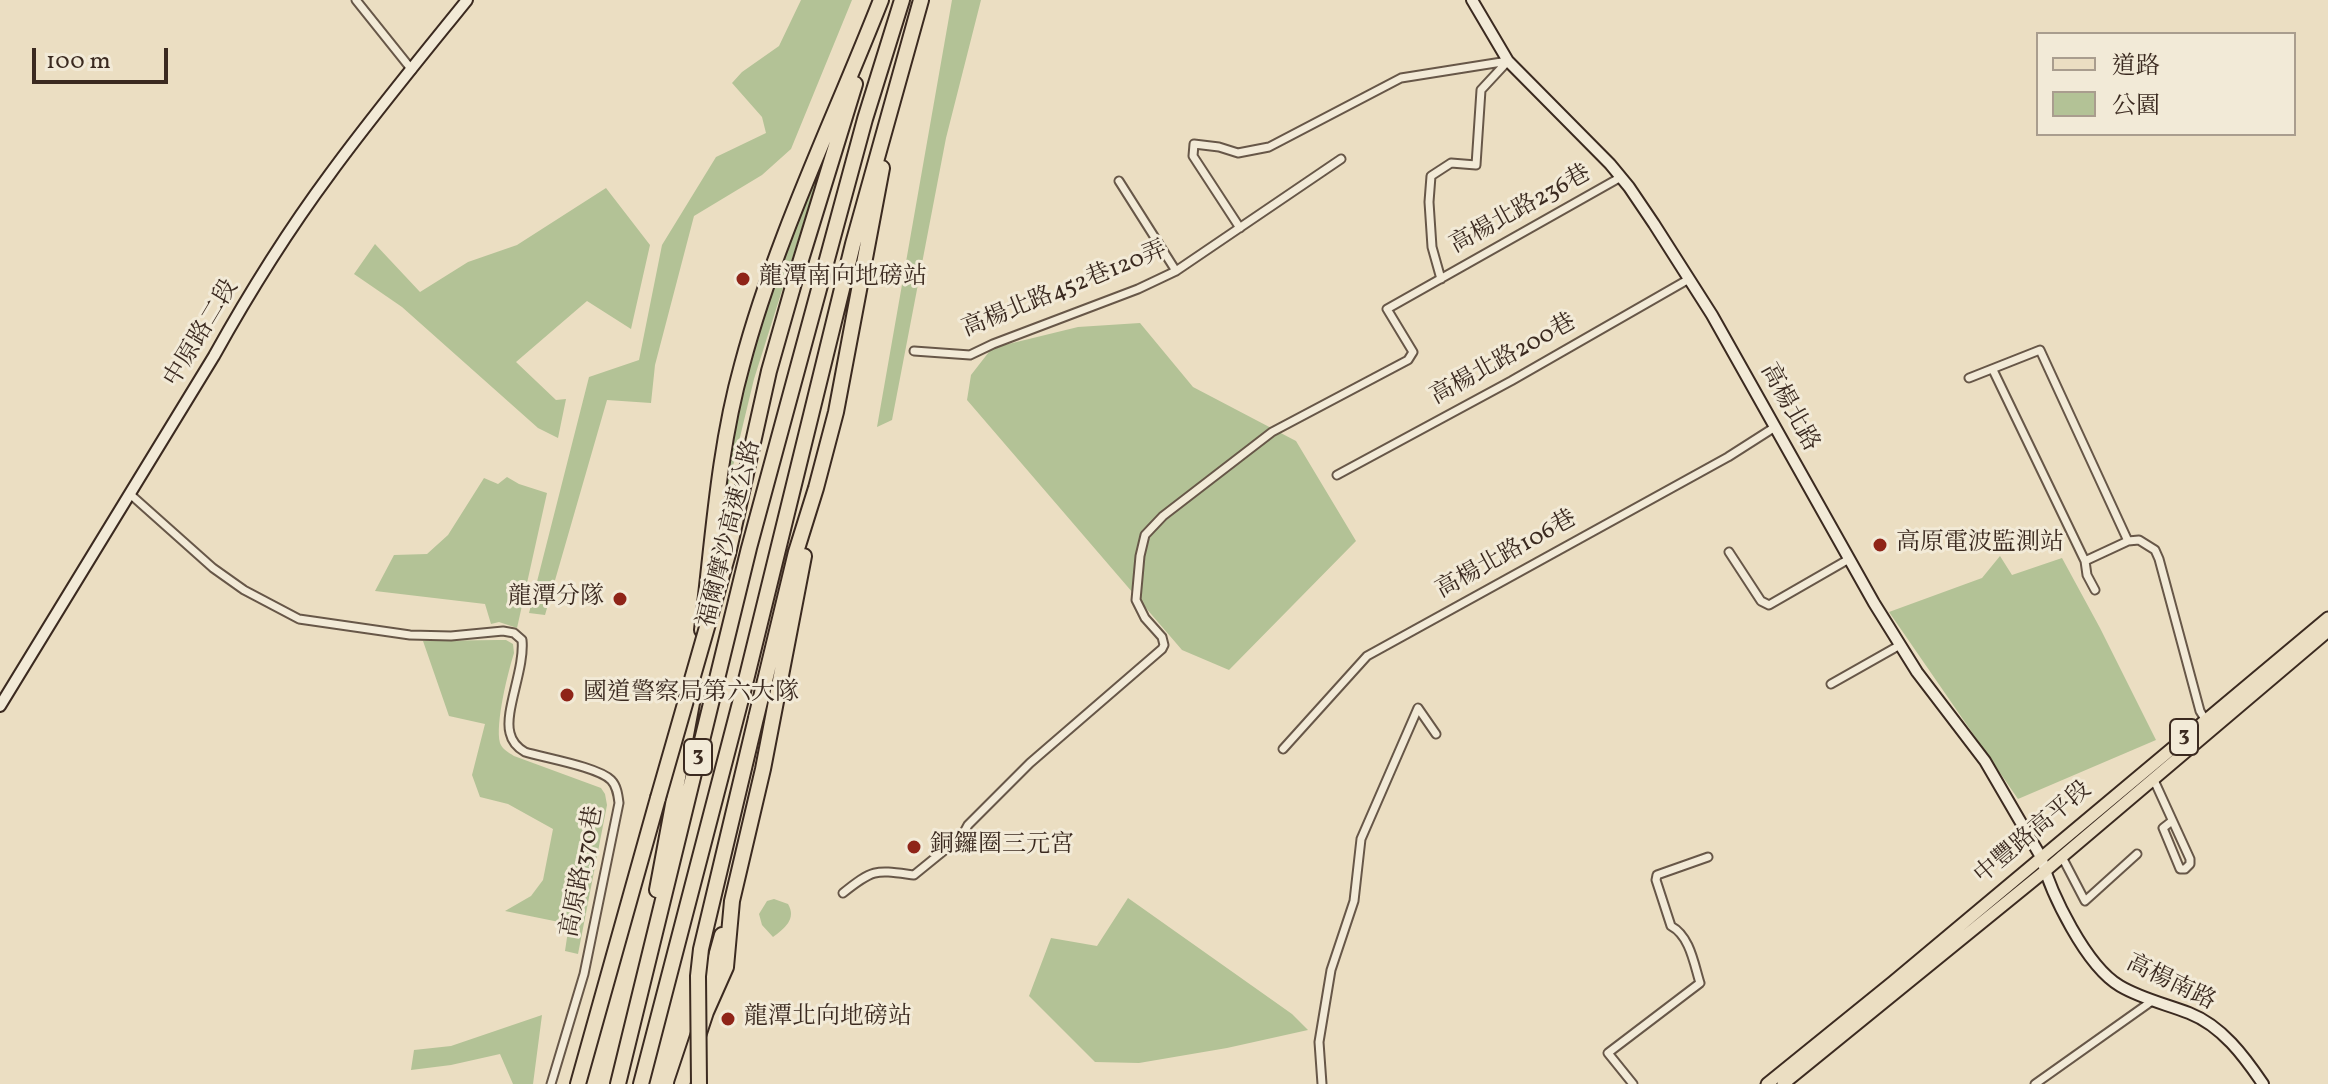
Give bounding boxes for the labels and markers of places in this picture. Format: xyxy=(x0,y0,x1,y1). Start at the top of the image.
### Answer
place label: 龍潭南向地磅站 xyxy=(759,265,927,293)
marker: 龍潭南向地磅站 xyxy=(734,270,752,288)
place label: 高原電波監測站 xyxy=(1896,531,2064,559)
marker: 高原電波監測站 xyxy=(1871,536,1889,554)
place label: 龍潭分隊 xyxy=(508,585,604,613)
marker: 龍潭分隊 xyxy=(611,590,629,608)
place label: 國道警察局第六大隊 xyxy=(583,681,799,709)
marker: 國道警察局第六大隊 xyxy=(558,686,576,704)
place label: 銅鑼圈三元宮 xyxy=(930,833,1074,861)
marker: 銅鑼圈三元宮 xyxy=(905,838,923,856)
place label: 龍潭北向地磅站 xyxy=(744,1005,912,1033)
marker: 龍潭北向地磅站 xyxy=(719,1010,737,1028)

